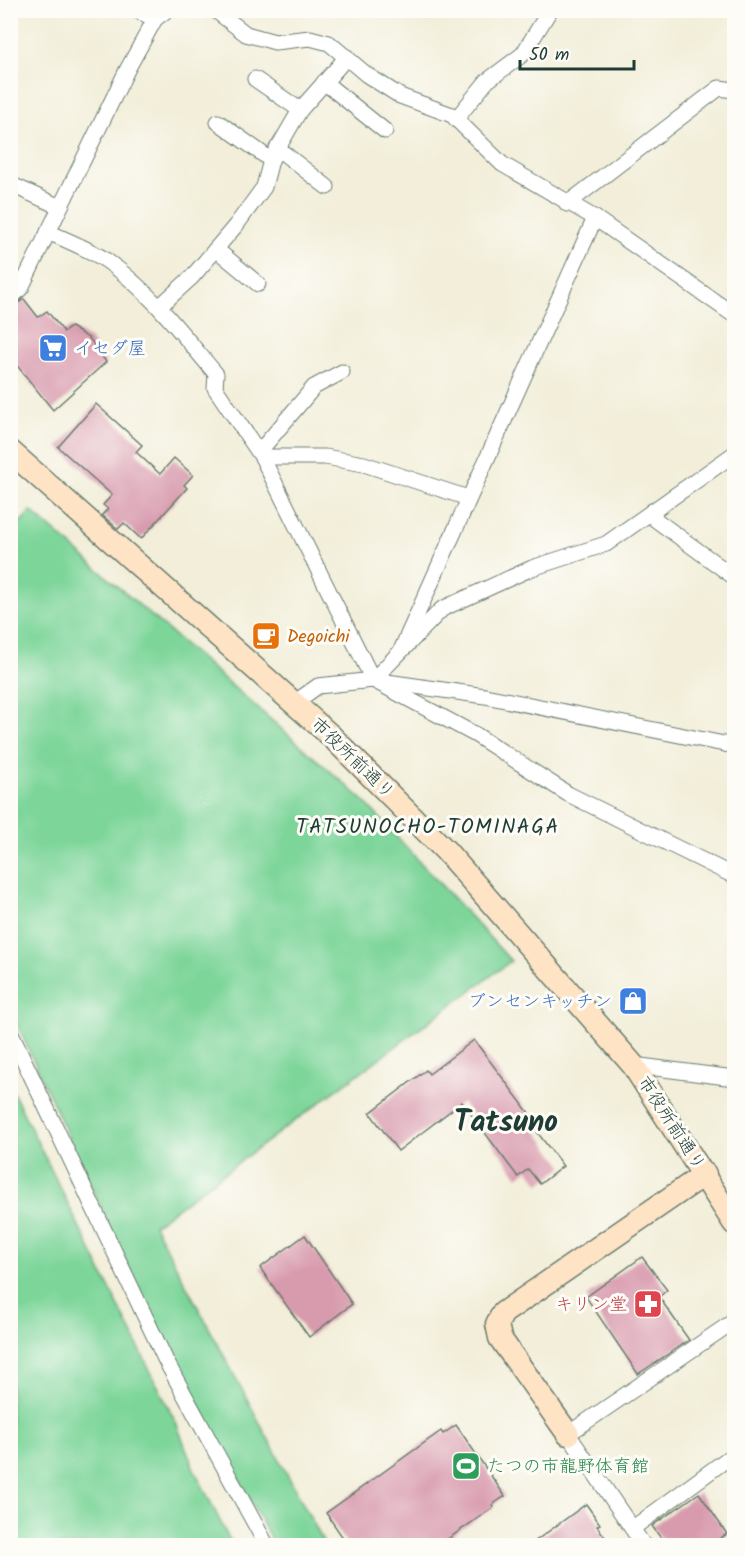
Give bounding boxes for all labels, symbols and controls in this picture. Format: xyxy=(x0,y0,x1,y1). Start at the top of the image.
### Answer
scale bar xyxy=(520,33,634,71)
text: 50 m xyxy=(529,41,569,70)
supermarket icon: イセダ屋 xyxy=(37,332,69,364)
place label: イセダ屋 xyxy=(74,335,146,364)
cafe icon: Degoichi xyxy=(250,620,282,652)
place label: Degoichi xyxy=(287,623,350,652)
street label: 市役所前通り xyxy=(303,711,401,807)
district label: TATSUNOCHO-TOMINAGA xyxy=(296,811,560,844)
shop icon: ブンセンキッチン xyxy=(617,985,649,1017)
place label: ブンセンキッチン xyxy=(468,988,612,1017)
street label: 市役所前通り xyxy=(629,1071,712,1177)
district label: Tatsuno xyxy=(454,1099,558,1147)
pharmacy icon: キリン堂 xyxy=(632,1288,664,1320)
place label: キリン堂 xyxy=(555,1291,627,1320)
sports icon: たつの市龍野体育館 xyxy=(450,1450,482,1482)
place label: たつの市龍野体育館 xyxy=(487,1453,649,1482)

